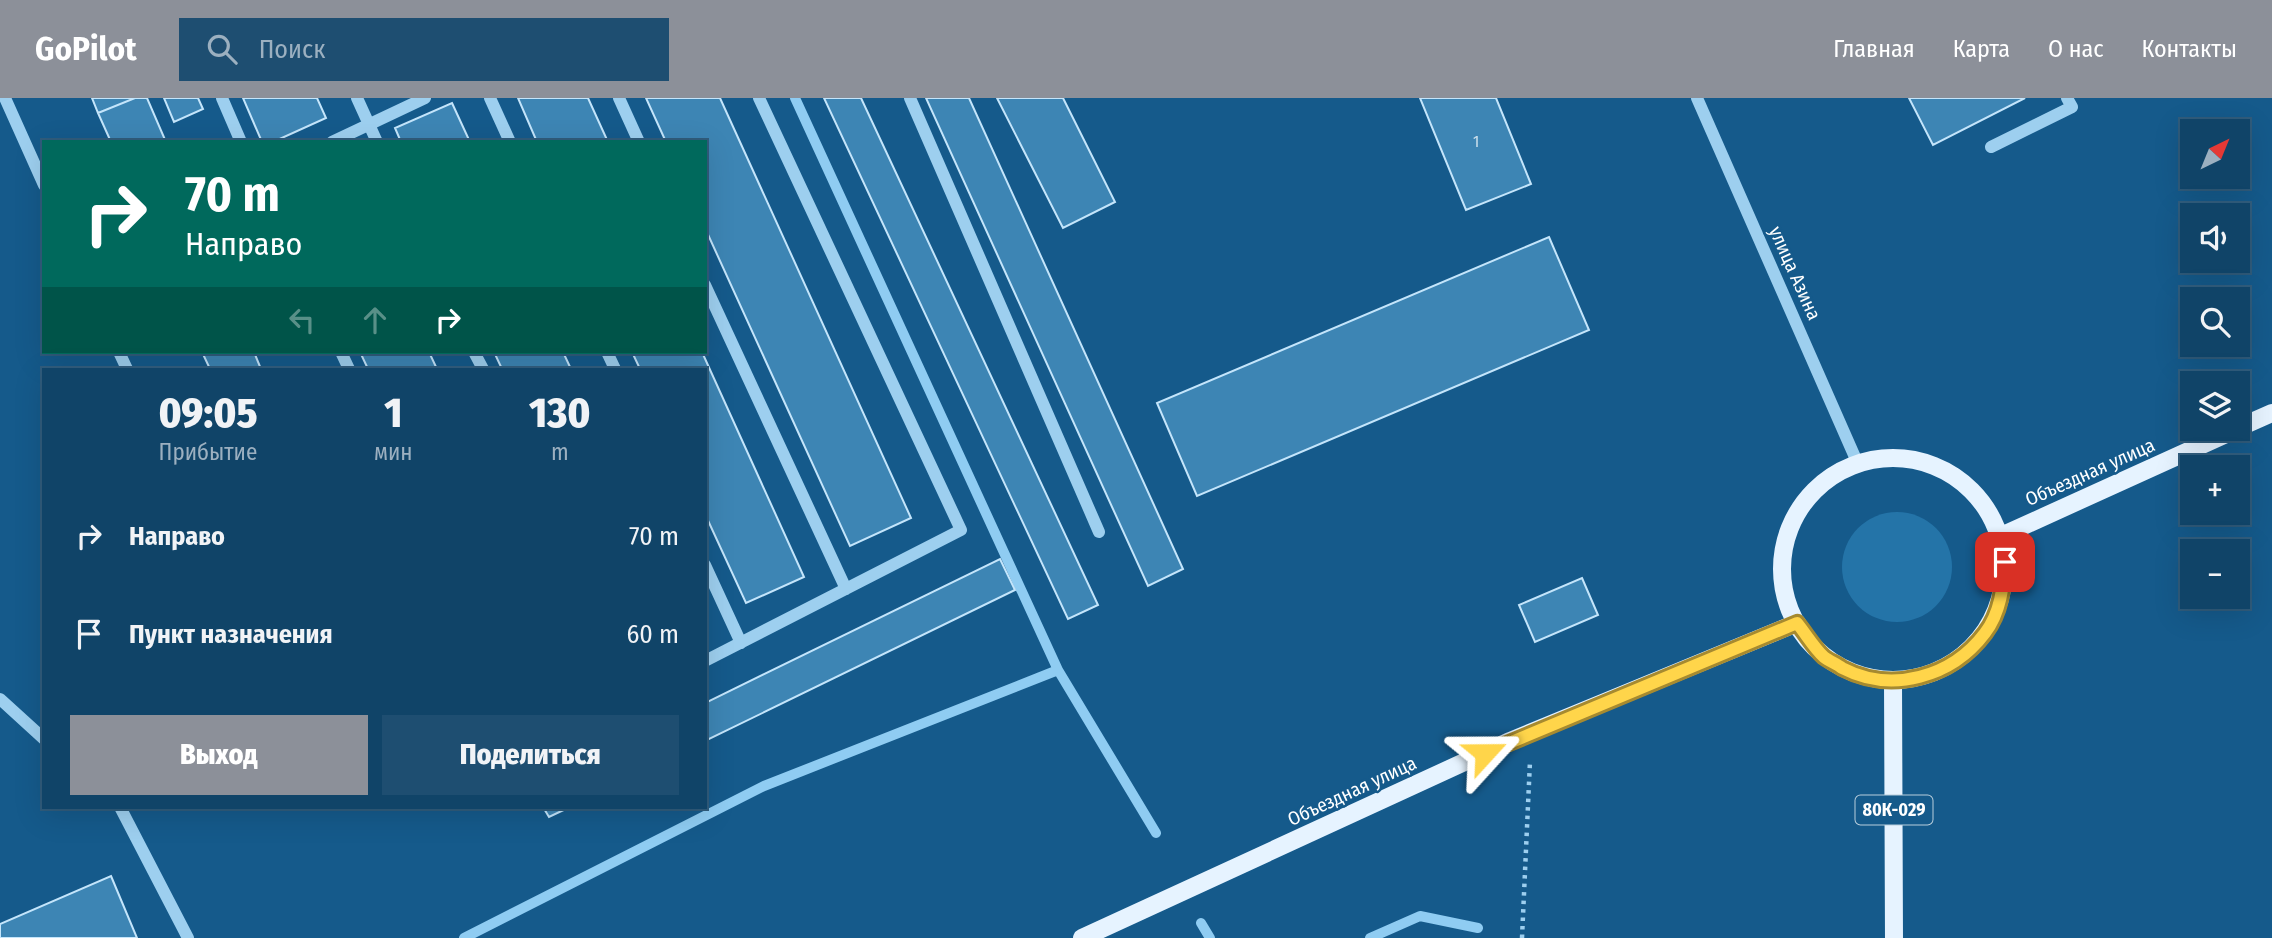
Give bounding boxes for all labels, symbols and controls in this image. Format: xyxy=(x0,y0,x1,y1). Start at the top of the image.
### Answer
search box xyxy=(179,18,669,81)
text: GoPilot xyxy=(35,29,137,69)
icon: search xyxy=(203,30,241,68)
text: Поиск xyxy=(259,34,325,65)
text: Главная xyxy=(1833,35,1915,63)
text: Карта xyxy=(1953,35,2010,63)
text: О нас xyxy=(2048,35,2103,63)
text: Контакты xyxy=(2141,35,2237,63)
north arrow xyxy=(2180,119,2250,189)
map controls xyxy=(2180,119,2250,609)
house number: 1 xyxy=(1473,132,1479,151)
text: 70 m xyxy=(185,165,280,224)
icon: right xyxy=(70,168,161,259)
button: sound xyxy=(2180,203,2250,273)
street label: улица Азина xyxy=(1764,223,1826,323)
text: Направо xyxy=(185,225,302,263)
button: search xyxy=(2180,287,2250,357)
icon: left xyxy=(283,301,321,339)
icon: ahead xyxy=(356,301,394,339)
icon: right xyxy=(429,301,467,339)
button: layers xyxy=(2180,371,2250,441)
text: 09:05 xyxy=(158,388,258,438)
text: 1 xyxy=(384,388,402,438)
text: 130 xyxy=(529,388,591,438)
street label: Объездная улица xyxy=(2022,433,2158,511)
text: Прибытие xyxy=(159,438,257,466)
text: мин xyxy=(374,438,413,466)
text: m xyxy=(551,438,569,466)
button: + xyxy=(2180,455,2250,525)
icon: right xyxy=(70,517,108,555)
text: Направо xyxy=(129,521,225,552)
text: 70 m xyxy=(629,521,679,552)
pin xyxy=(1975,532,2035,592)
button: − xyxy=(2180,539,2250,609)
icon: arrive xyxy=(1986,543,2024,581)
icon: arrive xyxy=(70,615,108,653)
text: Пункт назначения xyxy=(129,619,333,650)
text: 60 m xyxy=(626,619,679,650)
button: Выход xyxy=(70,715,368,795)
button: Поделиться xyxy=(382,715,679,795)
position arrow xyxy=(1448,716,1522,790)
street label: Объездная улица xyxy=(1284,751,1420,831)
road number: 80К-029 xyxy=(1856,796,1932,824)

